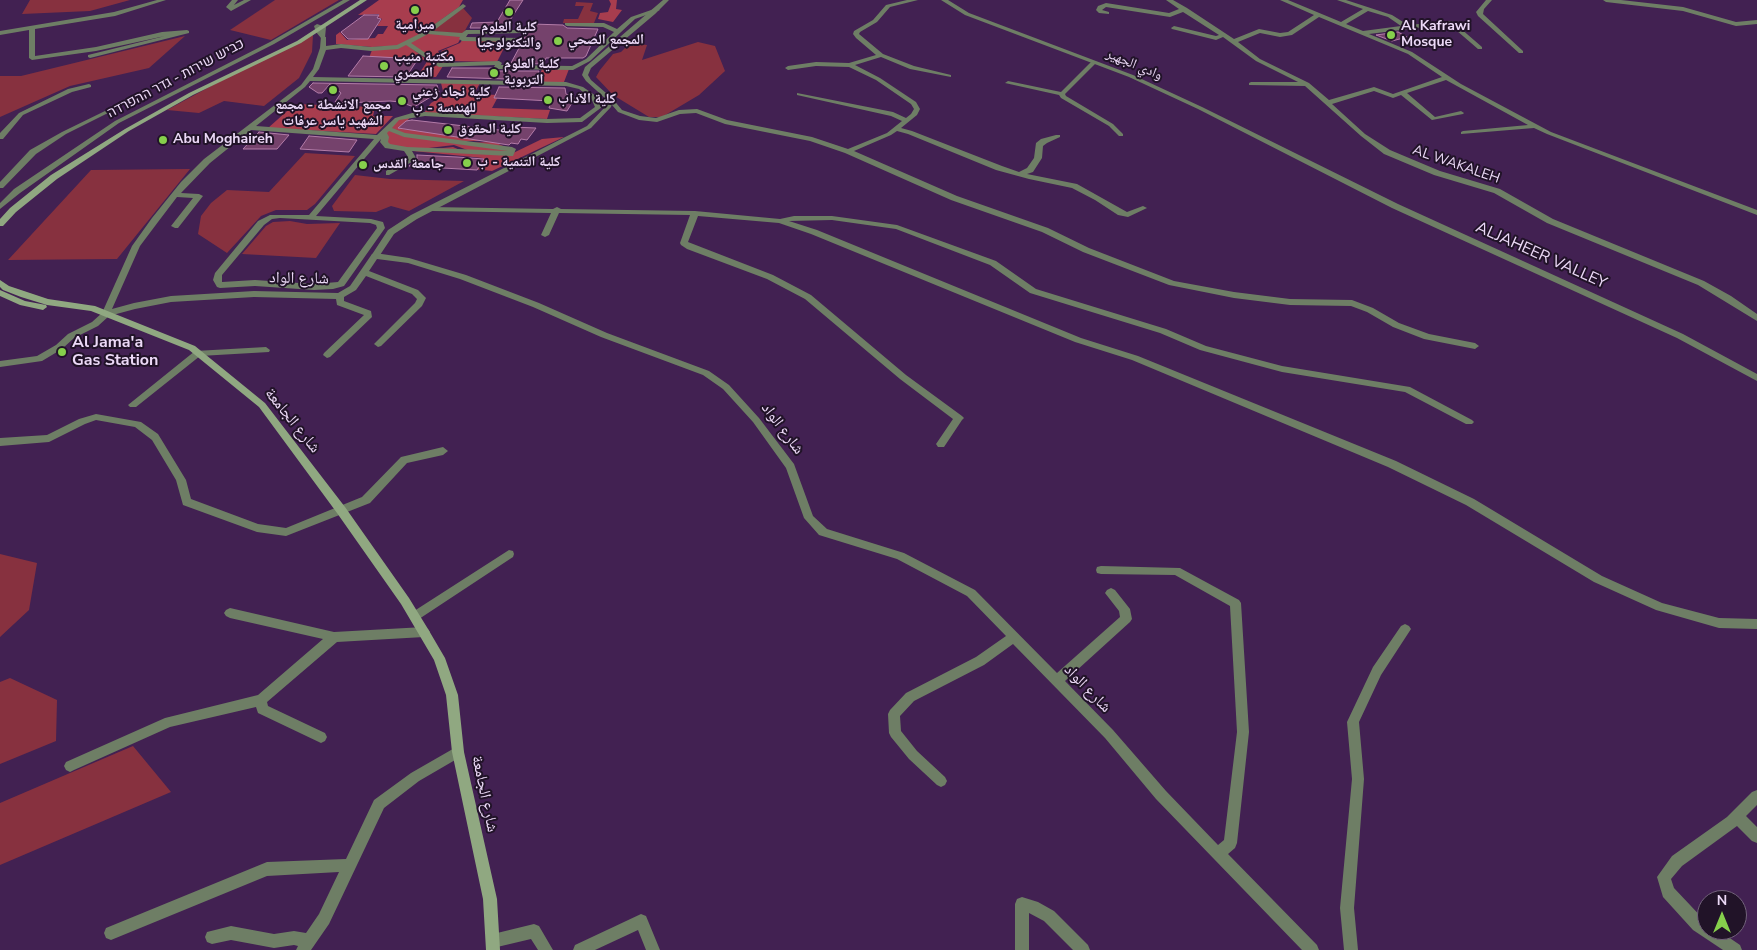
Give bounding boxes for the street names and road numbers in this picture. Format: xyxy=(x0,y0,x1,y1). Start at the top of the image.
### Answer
street label: כביש שירות - גדר ההפרדה xyxy=(105,36,247,122)
street label: وادي الجهير xyxy=(1103,46,1165,84)
street label: AL WAKALEH xyxy=(1410,142,1502,188)
street label: ALJAHEER VALLEY xyxy=(1472,218,1610,294)
street label: شارع الواد xyxy=(269,269,329,289)
street label: شارع الجامعة xyxy=(260,385,324,457)
street label: شارع الواد xyxy=(756,399,808,459)
street label: شارع الواد xyxy=(1059,661,1115,717)
street label: شارع الجامعة xyxy=(467,754,501,834)

